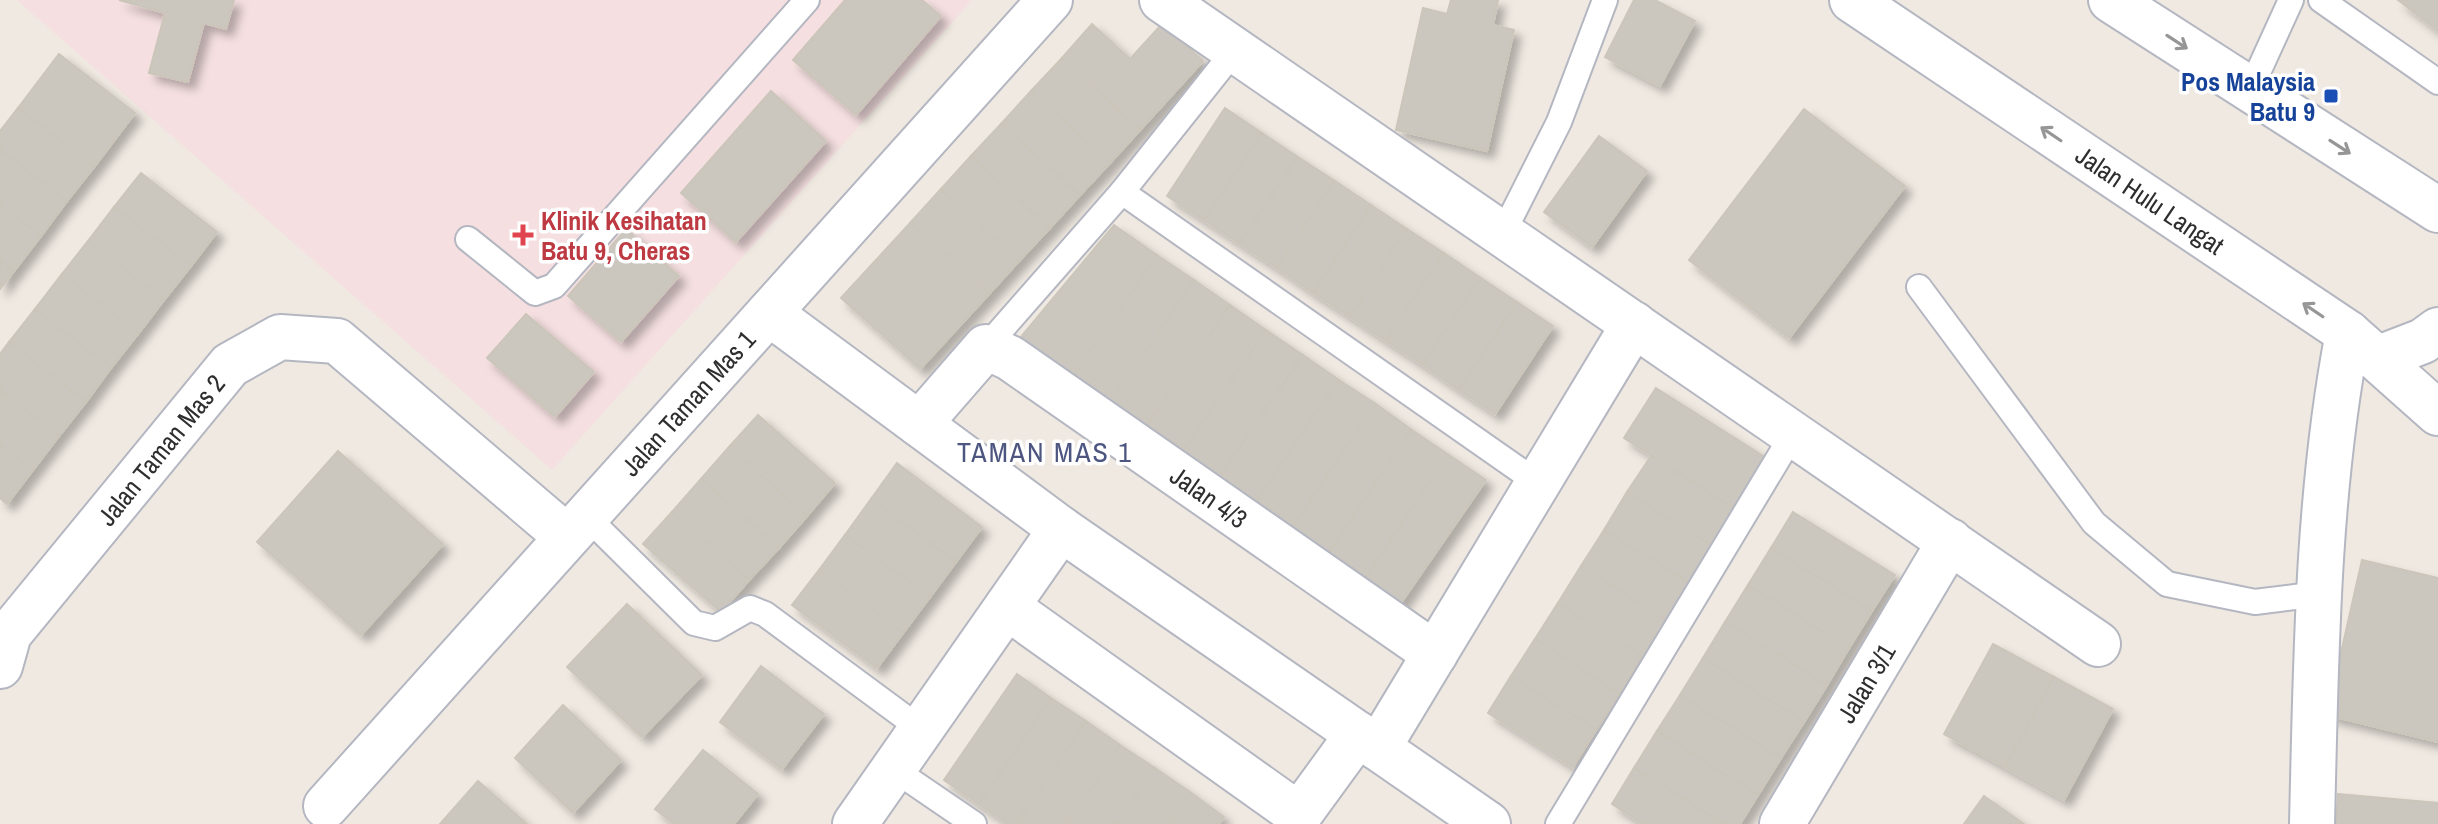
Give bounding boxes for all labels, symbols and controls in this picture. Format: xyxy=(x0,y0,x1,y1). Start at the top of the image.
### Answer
one-way arrow xyxy=(2165,35,2188,51)
place label: Pos Malaysia Batu 9 xyxy=(2181,64,2315,129)
marker: Pos Malaysia Batu 9 xyxy=(2322,87,2340,105)
one-way arrow xyxy=(2040,125,2062,142)
street label: Jalan Hulu Langat xyxy=(2069,137,2231,263)
one-way arrow xyxy=(2328,138,2350,155)
place label: Klinik Kesihatan Batu 9, Cheras xyxy=(541,203,707,268)
marker: Klinik Kesihatan Batu 9, Cheras xyxy=(512,224,534,246)
one-way arrow xyxy=(2303,302,2325,318)
street label: Jalan Taman Mas 1 xyxy=(613,322,763,483)
street label: Jalan Taman Mas 2 xyxy=(89,367,233,533)
district label: TAMAN MAS 1 xyxy=(957,433,1133,471)
street label: Jalan 4/3 xyxy=(1164,458,1254,536)
street label: Jalan 3/1 xyxy=(1829,637,1903,729)

